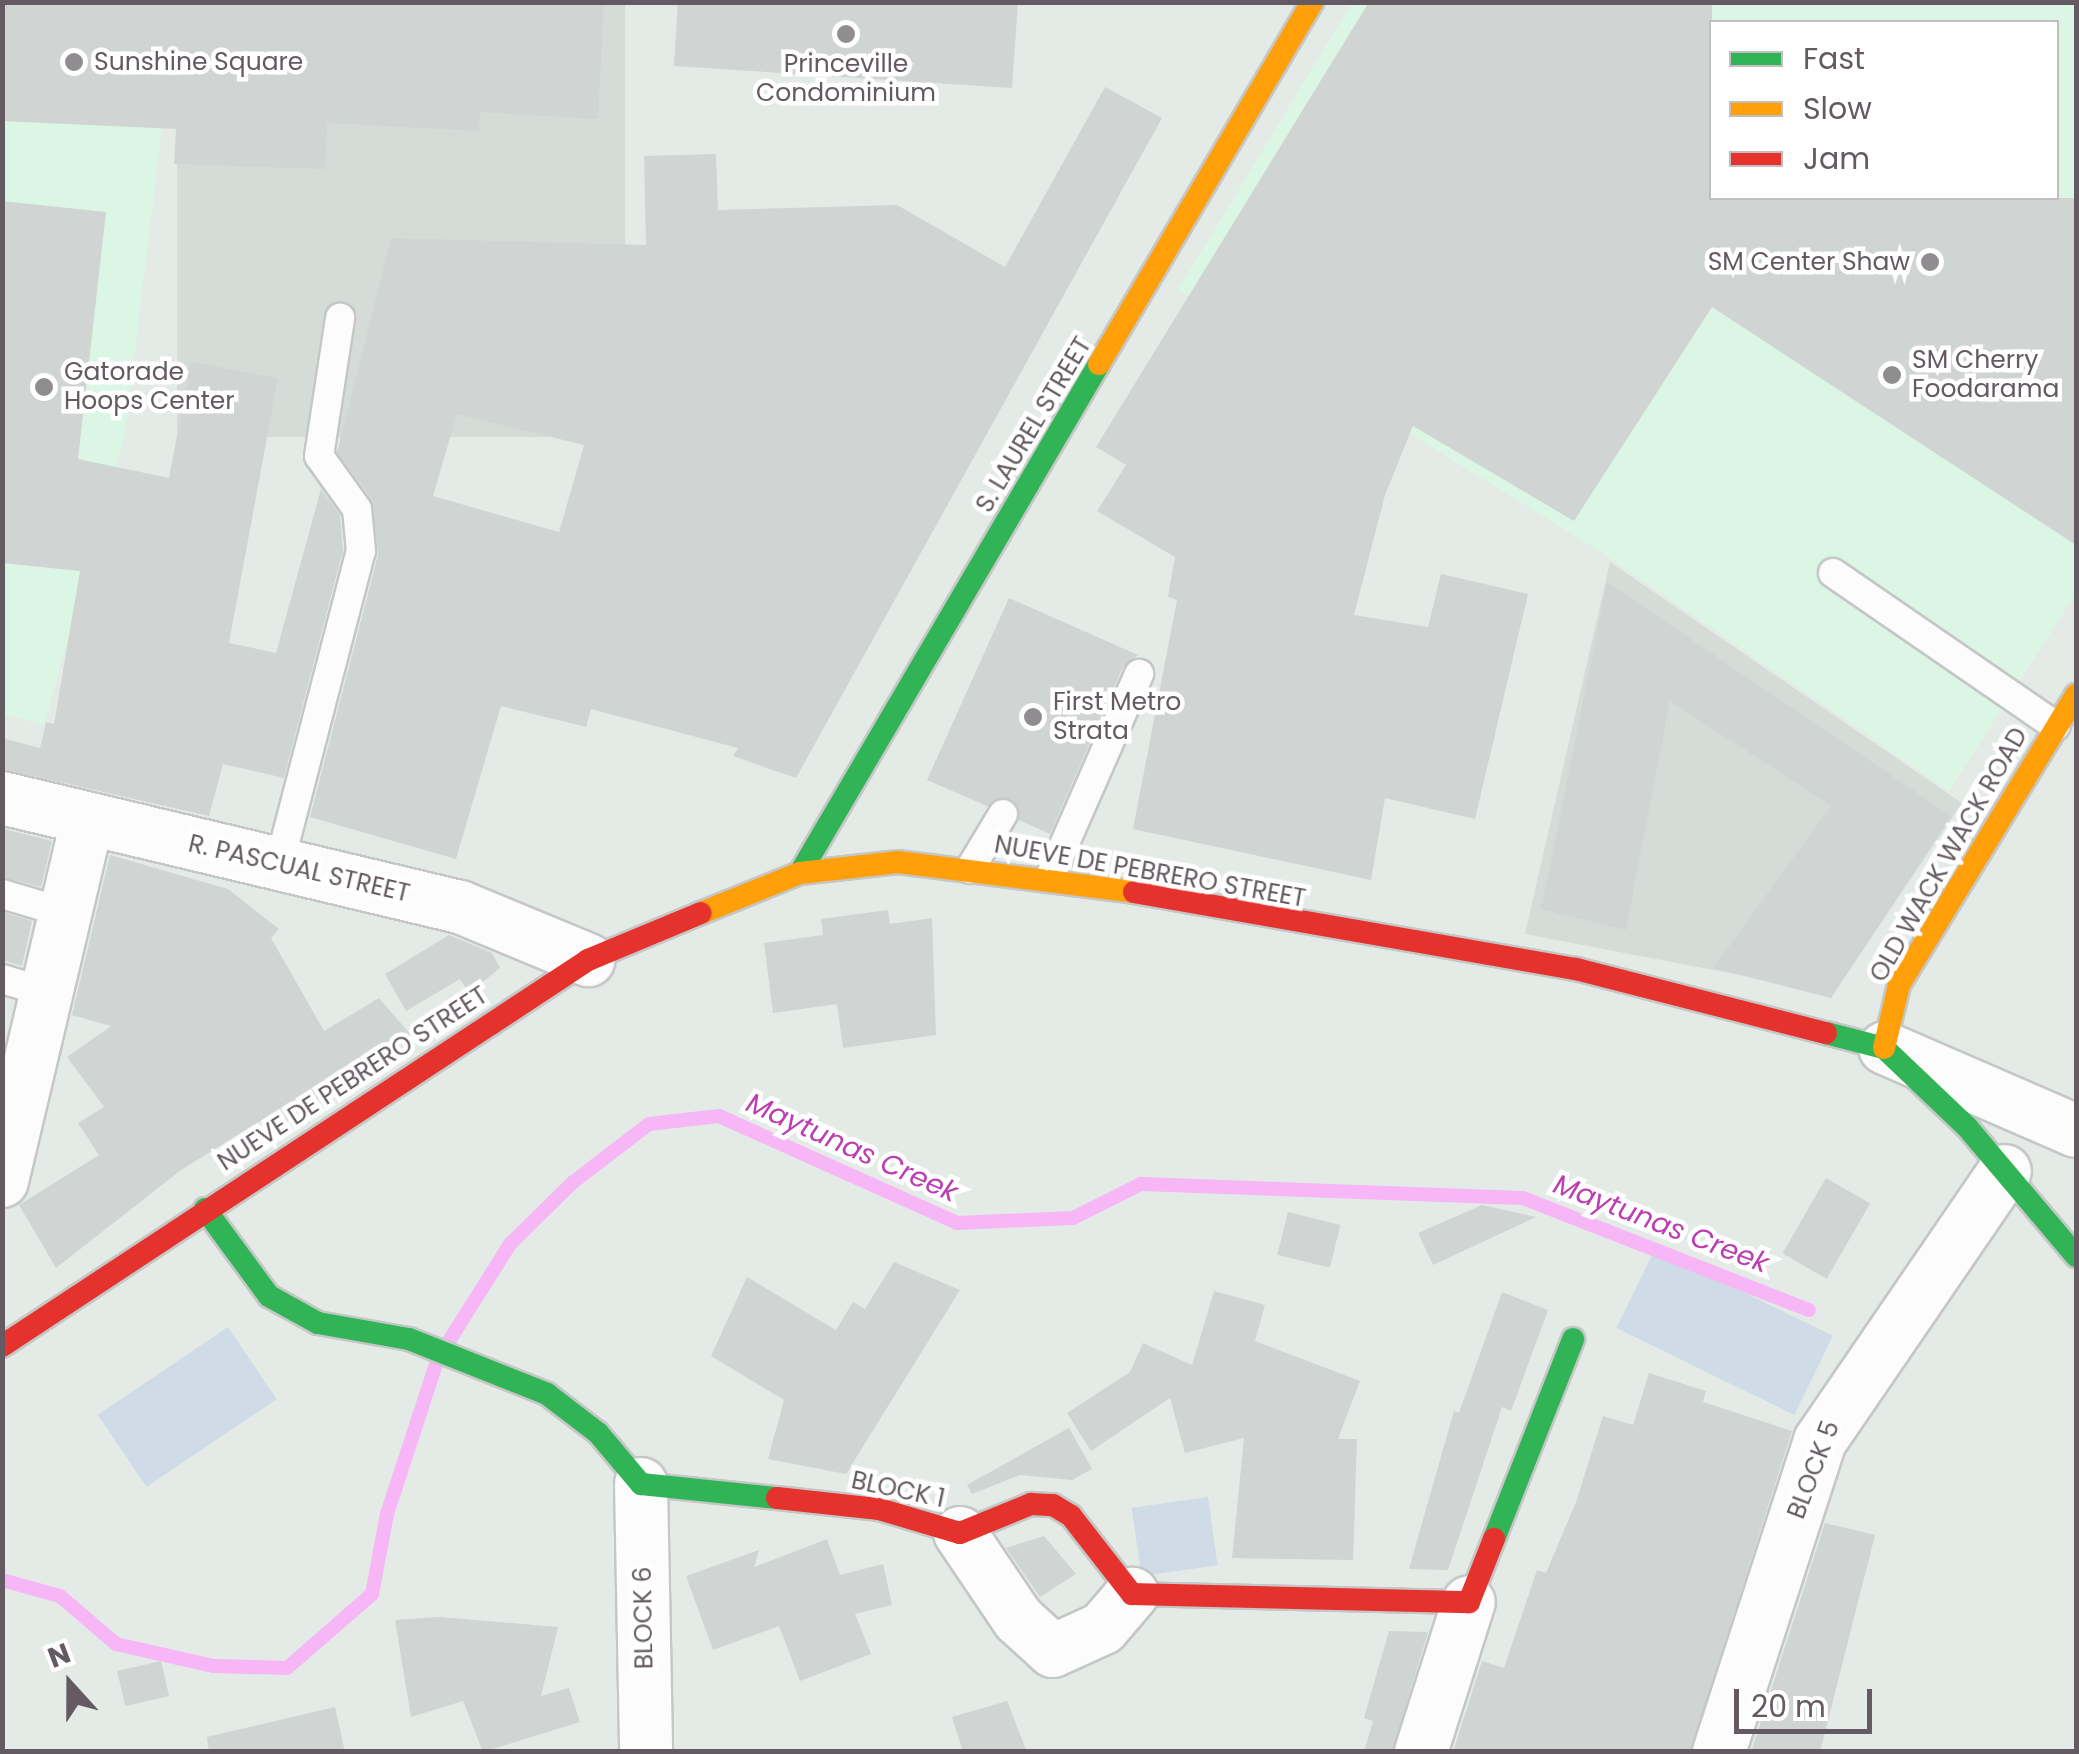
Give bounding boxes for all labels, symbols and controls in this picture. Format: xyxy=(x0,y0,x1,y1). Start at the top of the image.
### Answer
legend xyxy=(1709,20,2059,200)
marker: Princeville Condominium xyxy=(835,23,857,45)
text: Fast xyxy=(1803,37,1865,80)
place label: Sunshine Square xyxy=(94,47,303,77)
place label: Princeville Condominium xyxy=(756,50,936,109)
marker: Sunshine Square xyxy=(63,51,85,73)
text: Slow xyxy=(1803,87,1872,130)
text: Jam xyxy=(1803,137,1870,180)
place label: SM Center Shaw xyxy=(1708,247,1910,277)
marker: SM Center Shaw xyxy=(1919,251,1941,273)
street label: S. LAUREL STREET xyxy=(970,332,1098,518)
place label: SM Cherry Foodarama xyxy=(1912,346,2059,405)
place label: Gatorade Hoops Center xyxy=(64,358,235,417)
marker: SM Cherry Foodarama xyxy=(1881,364,1903,386)
marker: Gatorade Hoops Center xyxy=(33,376,55,398)
place label: First Metro Strata xyxy=(1053,688,1181,747)
marker: First Metro Strata xyxy=(1022,706,1044,728)
street label: OLD WACK WACK ROAD xyxy=(1864,723,2034,987)
street label: R. PASCUAL STREET xyxy=(185,829,413,909)
street label: NUEVE DE PEBRERO STREET xyxy=(992,830,1308,914)
street label: NUEVE DE PEBRERO STREET xyxy=(212,980,494,1178)
water label: Maytunas Creek xyxy=(741,1086,963,1210)
water label: Maytunas Creek xyxy=(1549,1167,1773,1281)
street label: BLOCK 5 xyxy=(1782,1417,1846,1523)
street label: BLOCK 1 xyxy=(849,1465,947,1515)
street label: BLOCK 6 xyxy=(628,1566,660,1670)
north arrow xyxy=(20,1634,120,1734)
text: N xyxy=(42,1634,76,1678)
scale bar xyxy=(1739,1669,1876,1731)
text: 20 m xyxy=(1751,1685,1826,1728)

